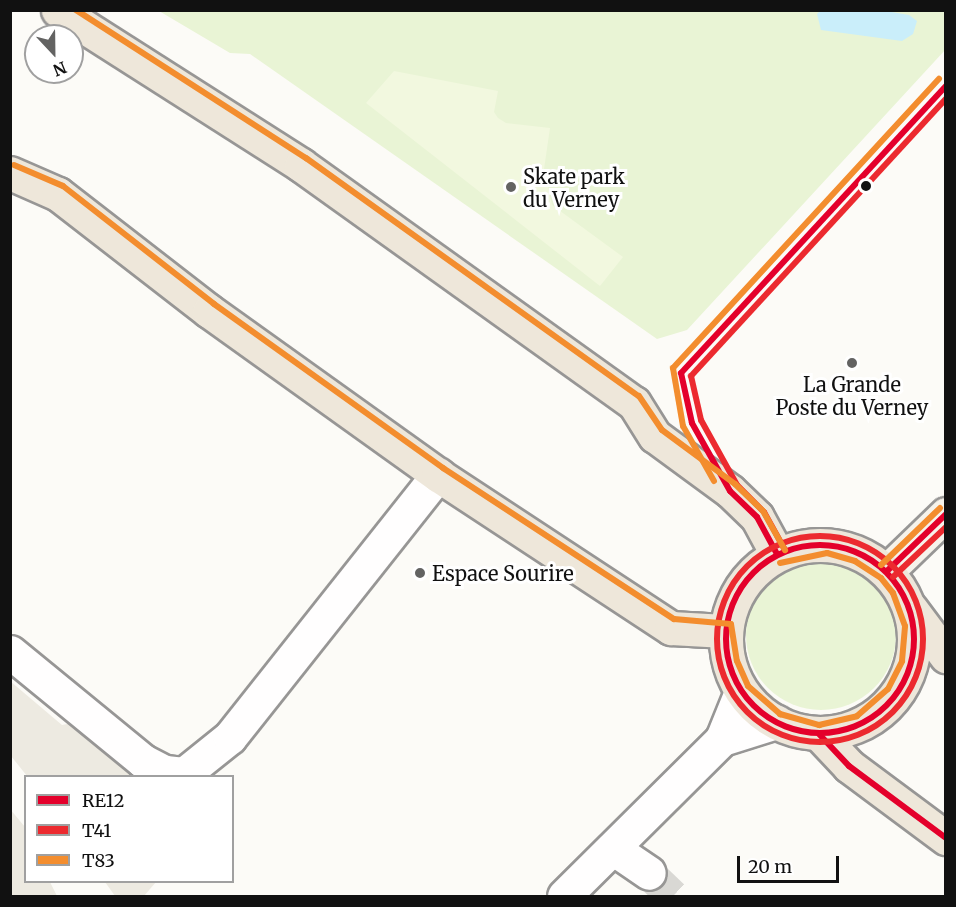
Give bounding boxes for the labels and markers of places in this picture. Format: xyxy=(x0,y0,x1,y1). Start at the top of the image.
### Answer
place label: Skate park du Verney xyxy=(523,164,625,211)
marker: Skate park du Verney xyxy=(504,180,518,194)
unlabelled marker xyxy=(860,180,872,192)
marker: La Grande Poste du Verney xyxy=(845,356,859,370)
place label: La Grande Poste du Verney xyxy=(776,372,928,419)
place label: Espace Sourire xyxy=(432,561,574,585)
marker: Espace Sourire xyxy=(413,566,427,580)

